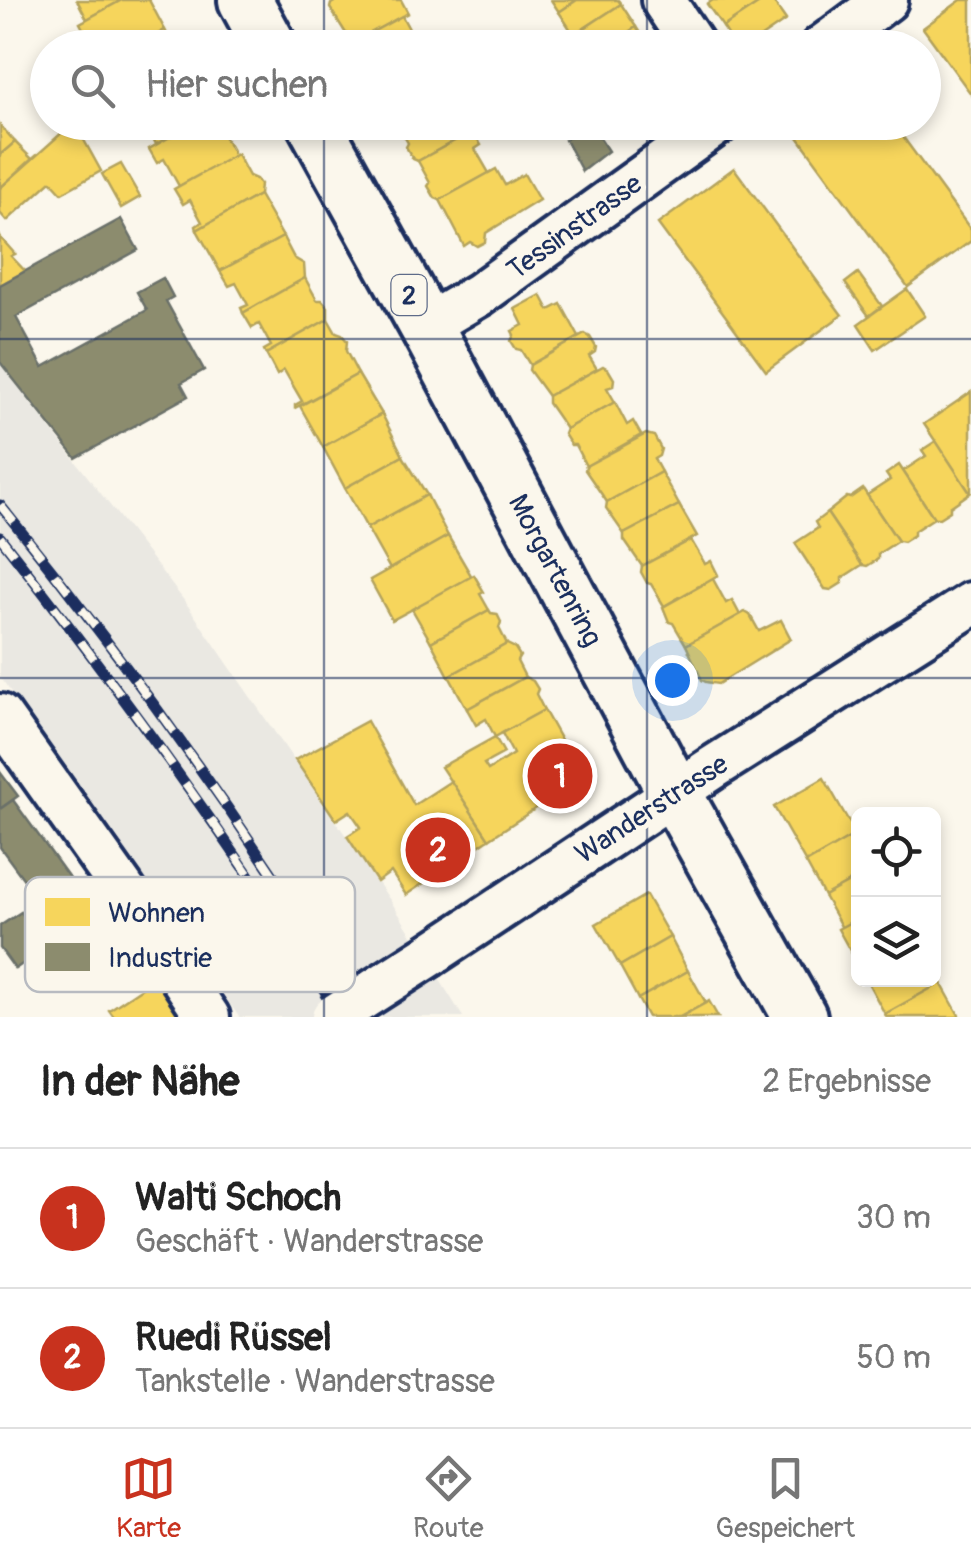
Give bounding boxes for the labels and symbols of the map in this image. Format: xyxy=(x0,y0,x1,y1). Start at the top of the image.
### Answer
street label: Tessinstrasse xyxy=(501,166,649,288)
road number: 2 xyxy=(392,275,426,315)
street label: Morgartenring xyxy=(500,489,609,653)
your location xyxy=(647,655,698,706)
pin: 1 xyxy=(528,738,592,814)
street label: Wanderstrasse xyxy=(569,747,735,872)
pin: 2 xyxy=(406,812,470,888)
legend xyxy=(25,877,355,992)
text: Wohnen xyxy=(108,896,205,931)
text: Industrie xyxy=(108,941,212,976)

